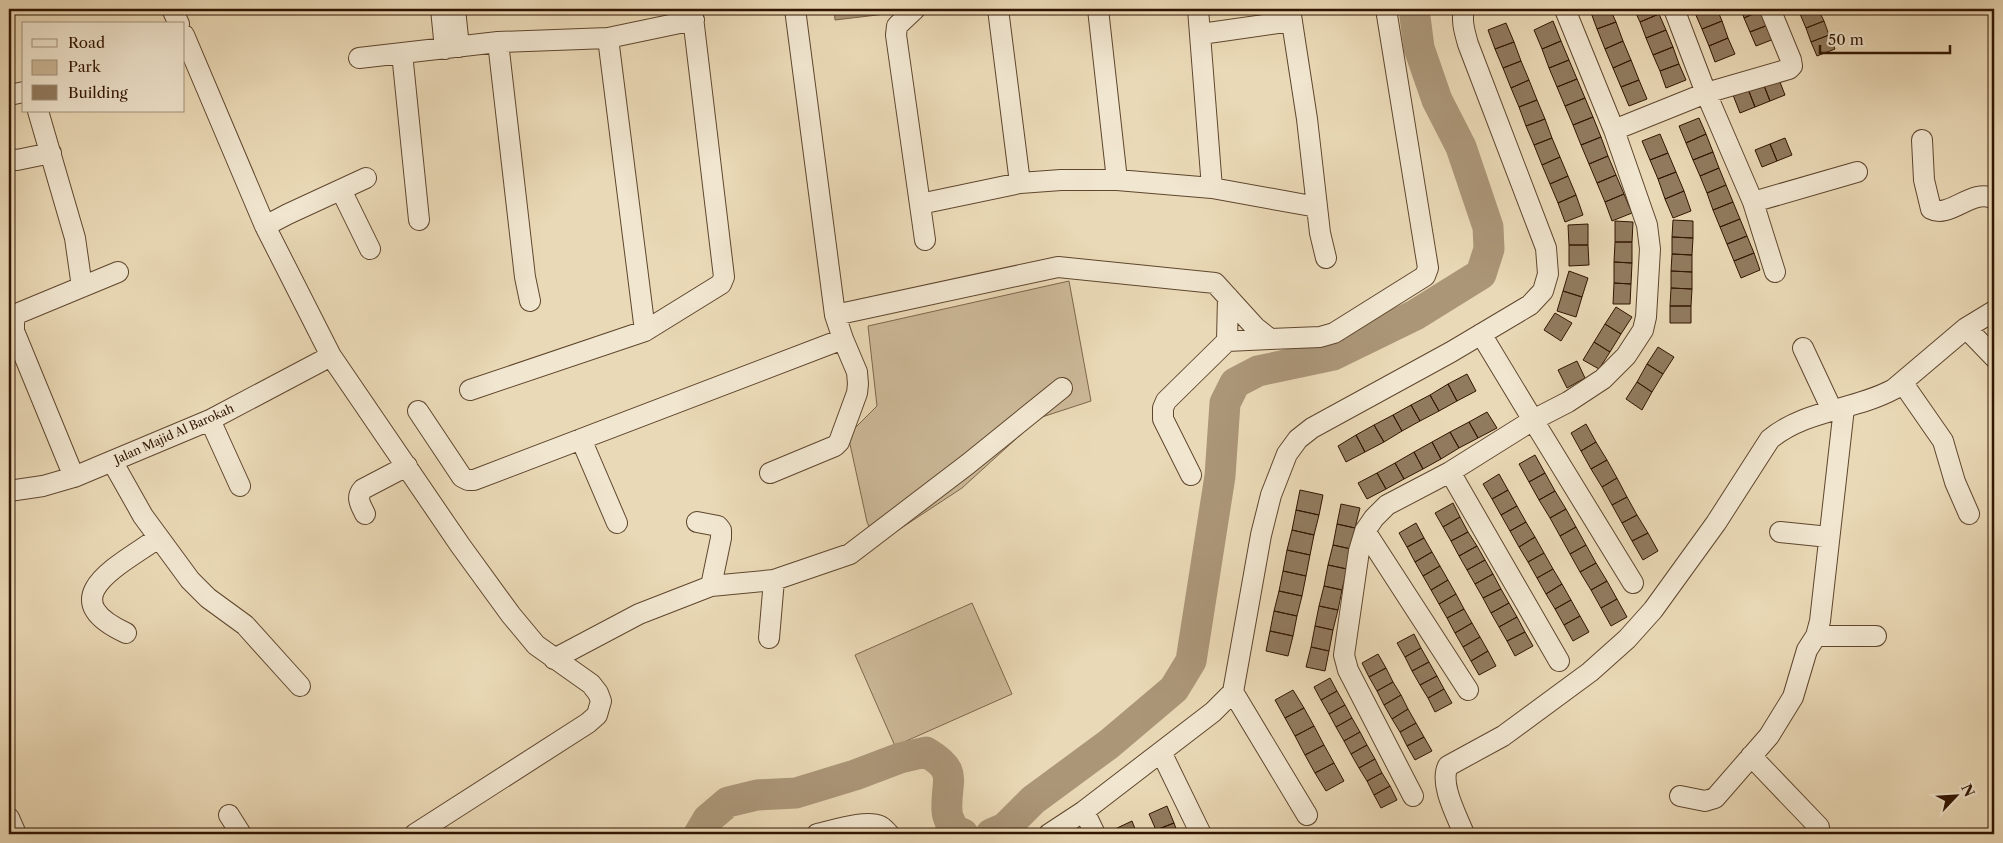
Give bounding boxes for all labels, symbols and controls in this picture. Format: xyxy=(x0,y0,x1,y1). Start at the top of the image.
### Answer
legend xyxy=(22,22,185,112)
scale bar xyxy=(1820,22,1950,54)
text: 50 m xyxy=(1828,30,1864,49)
text: Road xyxy=(68,33,105,52)
text: Park xyxy=(68,57,102,76)
text: Building xyxy=(68,83,128,102)
street label: Jalan Majid Al Barokah xyxy=(110,400,236,468)
north arrow xyxy=(1930,770,1980,820)
text: N xyxy=(1957,781,1979,800)

